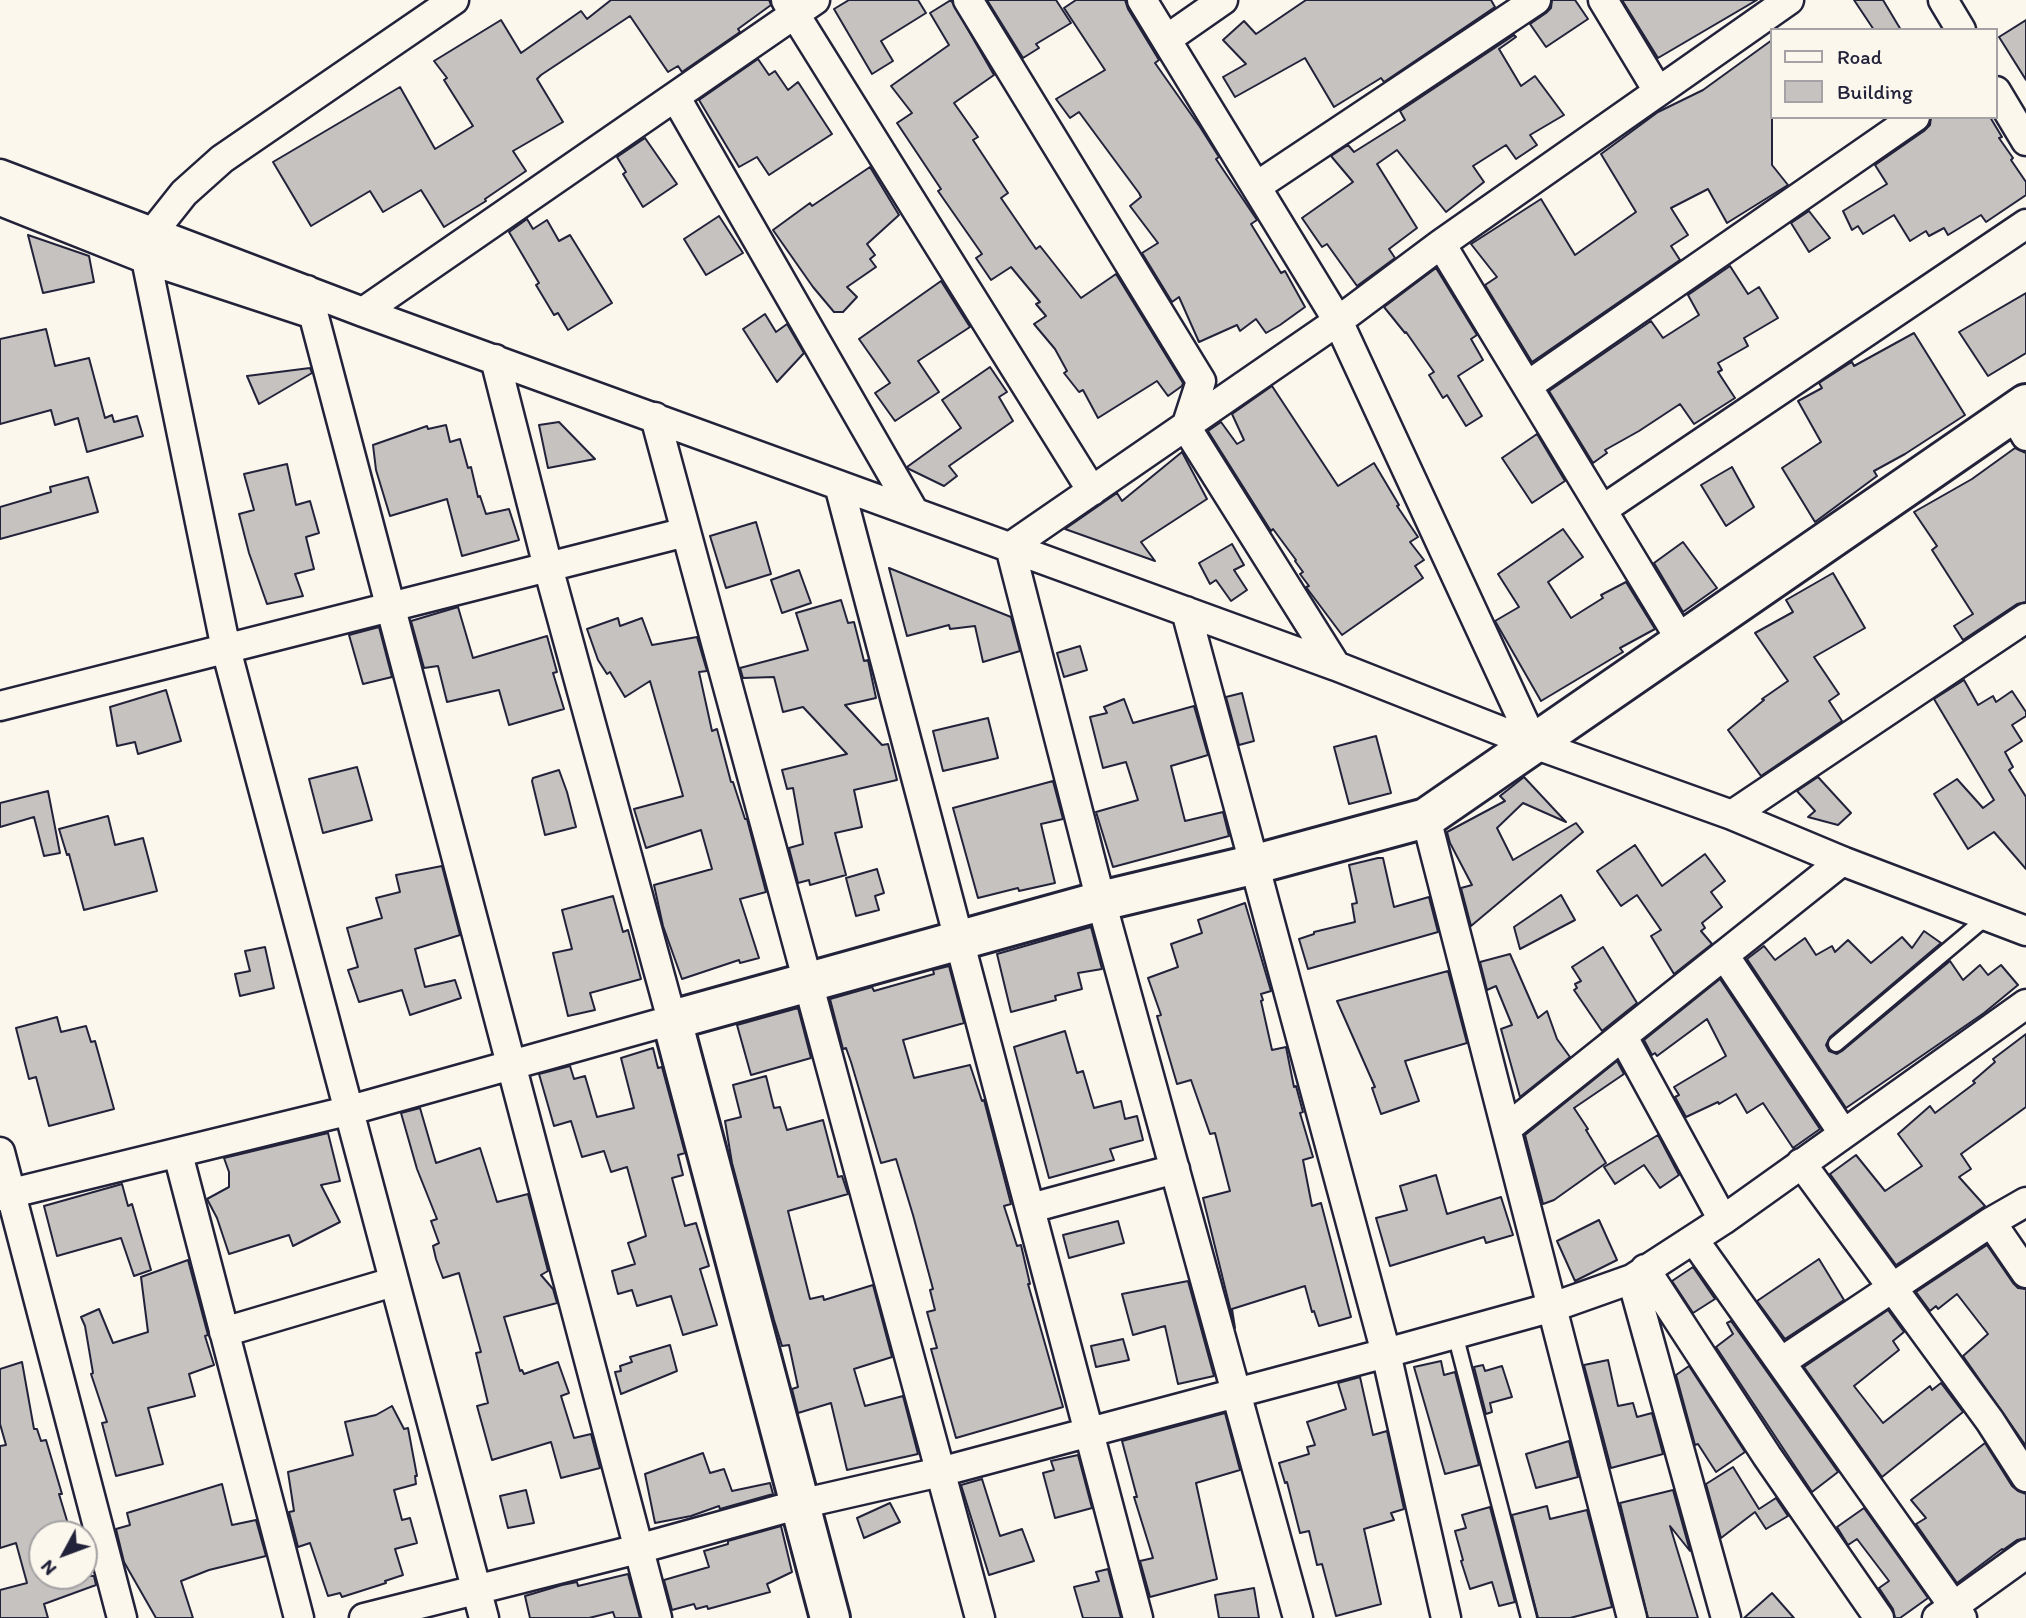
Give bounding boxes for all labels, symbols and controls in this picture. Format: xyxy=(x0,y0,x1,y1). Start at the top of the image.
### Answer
legend xyxy=(1770,28,1998,119)
text: Road xyxy=(1837,44,1882,69)
text: Building xyxy=(1837,79,1913,104)
north arrow xyxy=(28,1520,98,1590)
text: N xyxy=(35,1555,61,1580)

